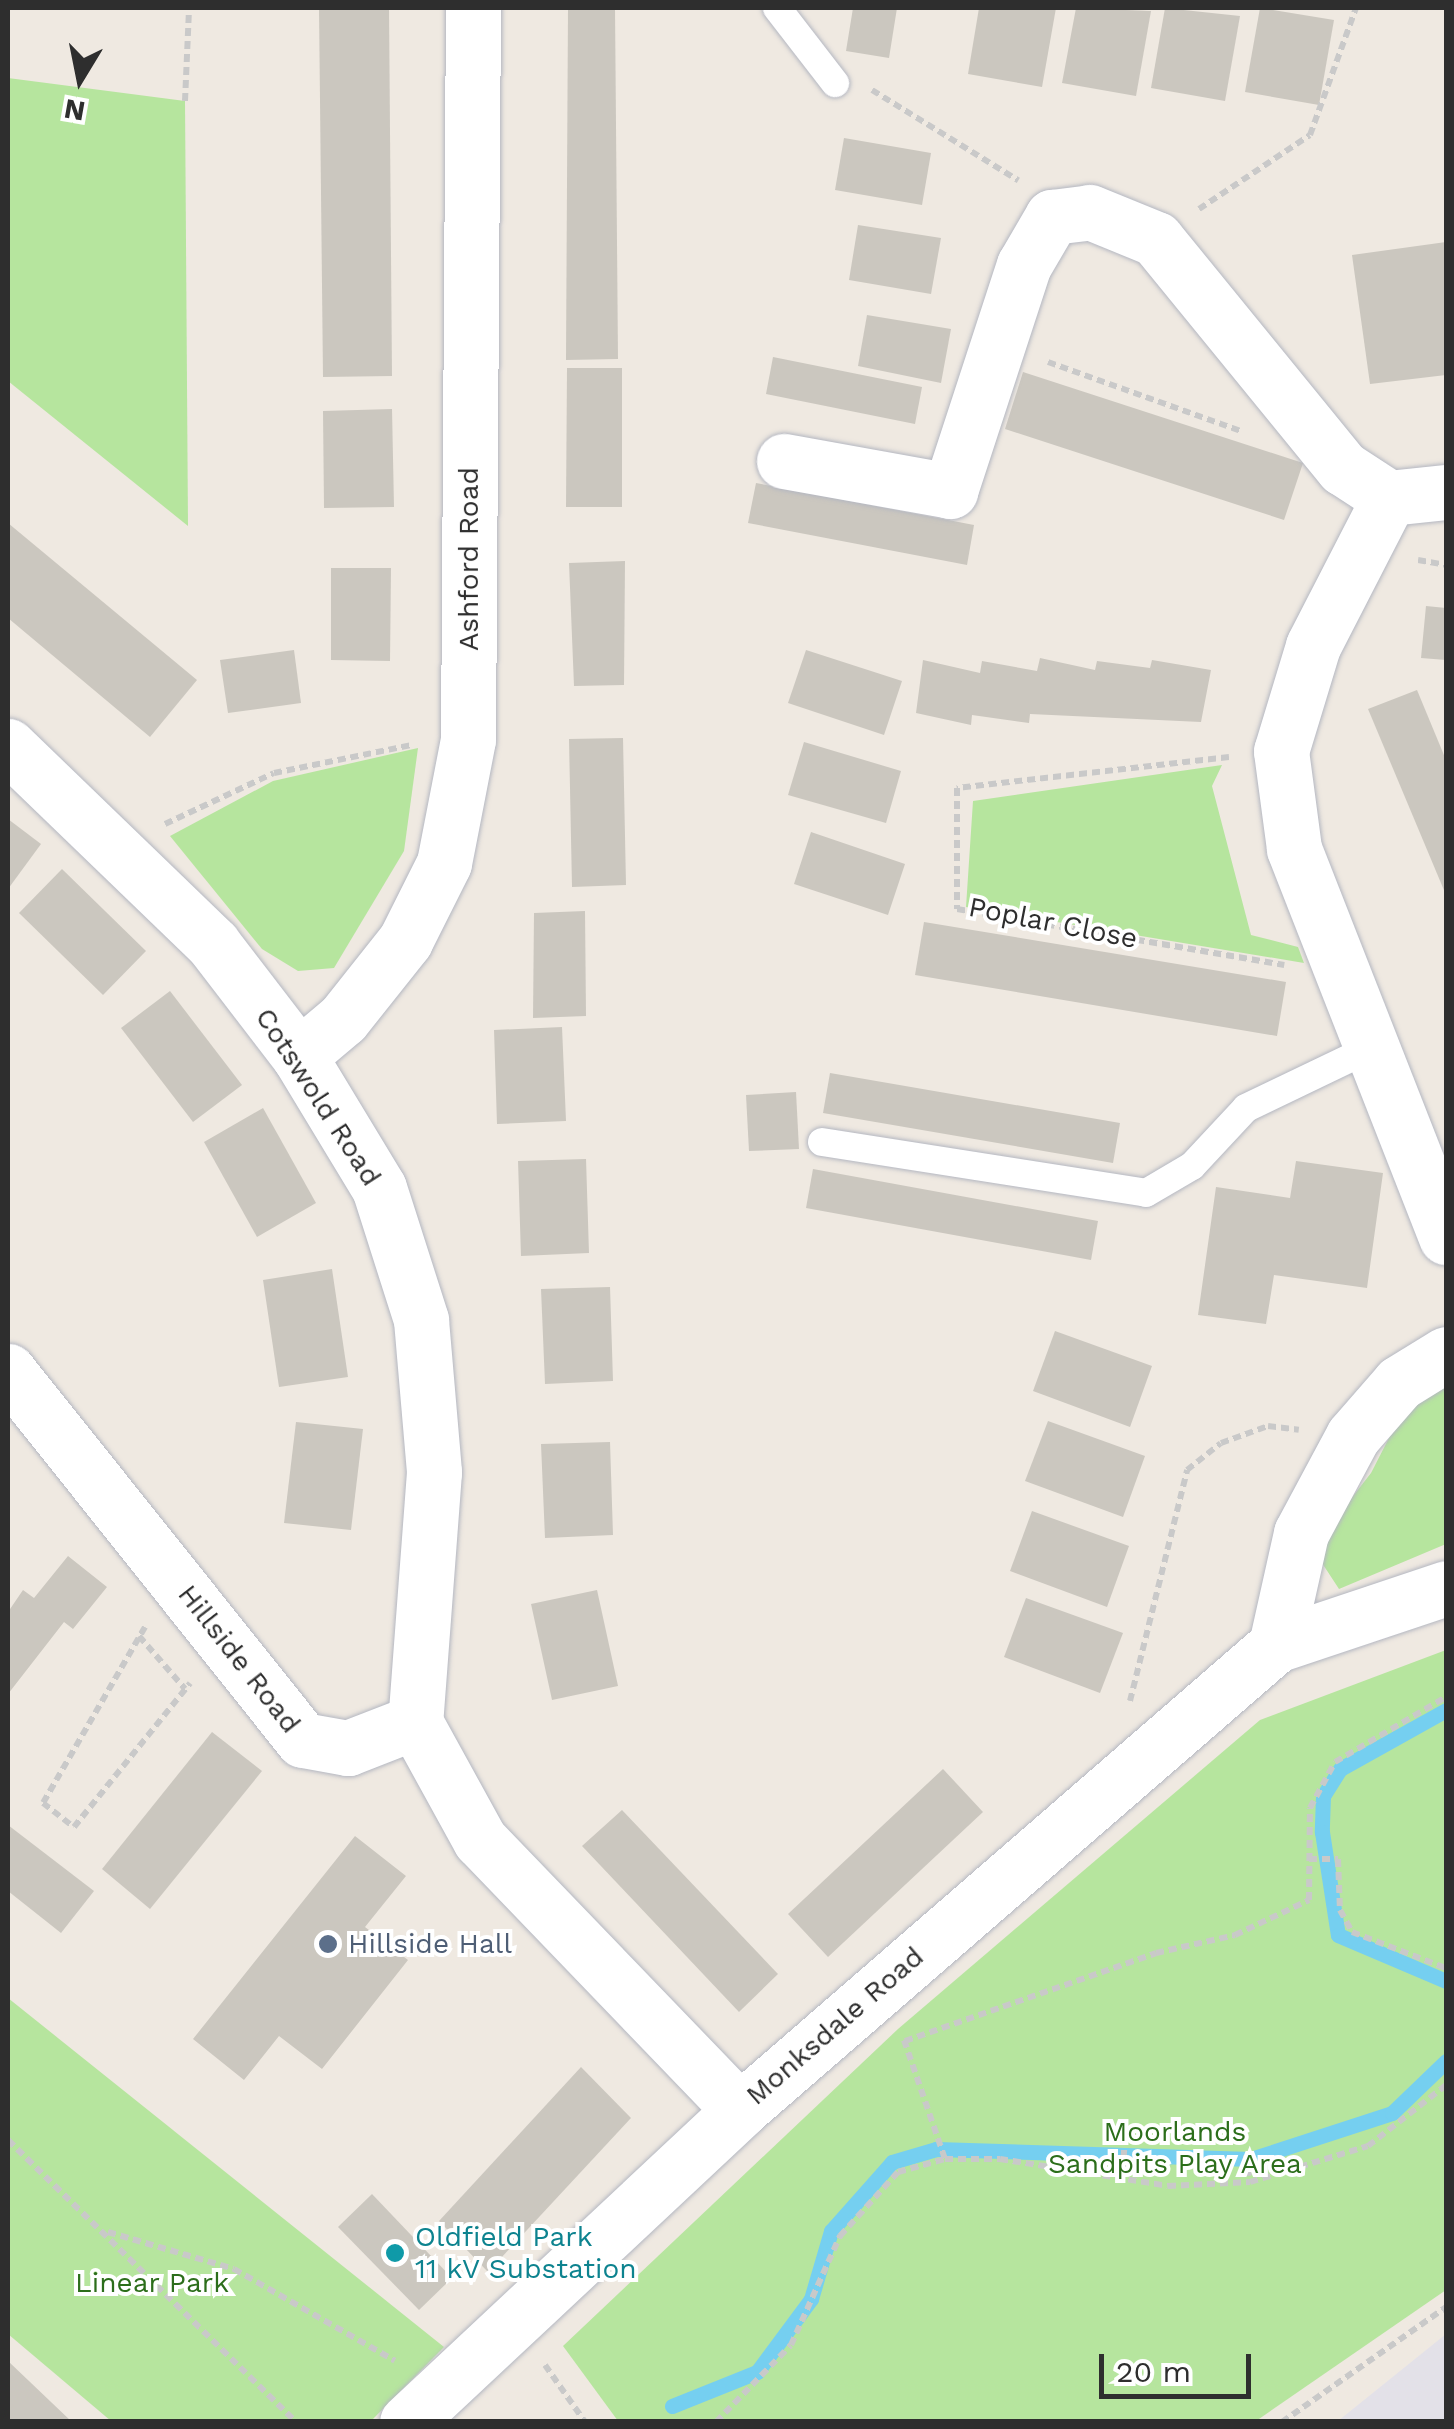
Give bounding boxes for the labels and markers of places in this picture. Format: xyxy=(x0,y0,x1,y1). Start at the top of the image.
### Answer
place label: Hillside Hall xyxy=(348,1927,512,1961)
marker: Hillside Hall xyxy=(317,1933,339,1955)
place label: Oldfield Park 11 kV Substation xyxy=(415,2220,638,2286)
marker: Oldfield Park 11 kV Substation xyxy=(384,2242,406,2264)

